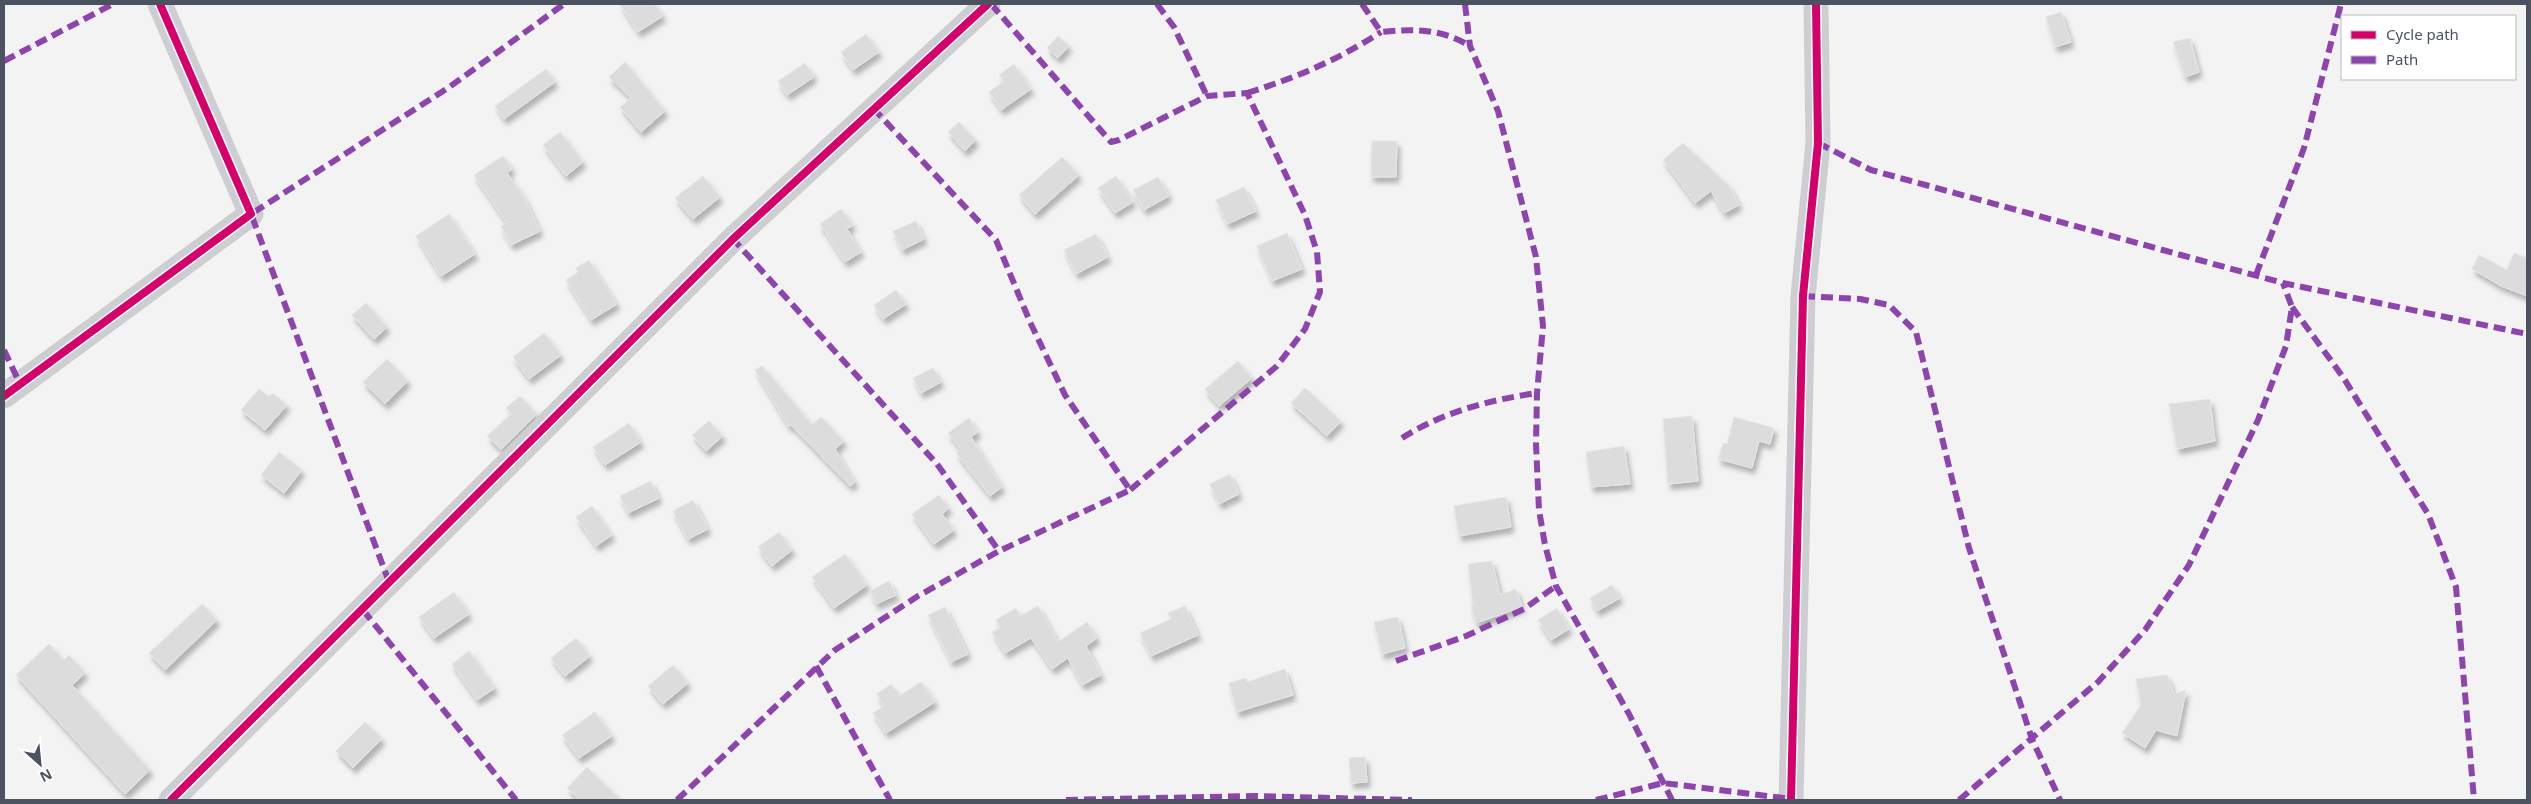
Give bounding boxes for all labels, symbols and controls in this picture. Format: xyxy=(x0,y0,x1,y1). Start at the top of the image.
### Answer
legend xyxy=(2341,15,2516,80)
text: Cycle path xyxy=(2386,24,2459,44)
text: Path xyxy=(2386,49,2418,69)
north arrow xyxy=(15,739,65,789)
text: N xyxy=(37,765,56,787)

